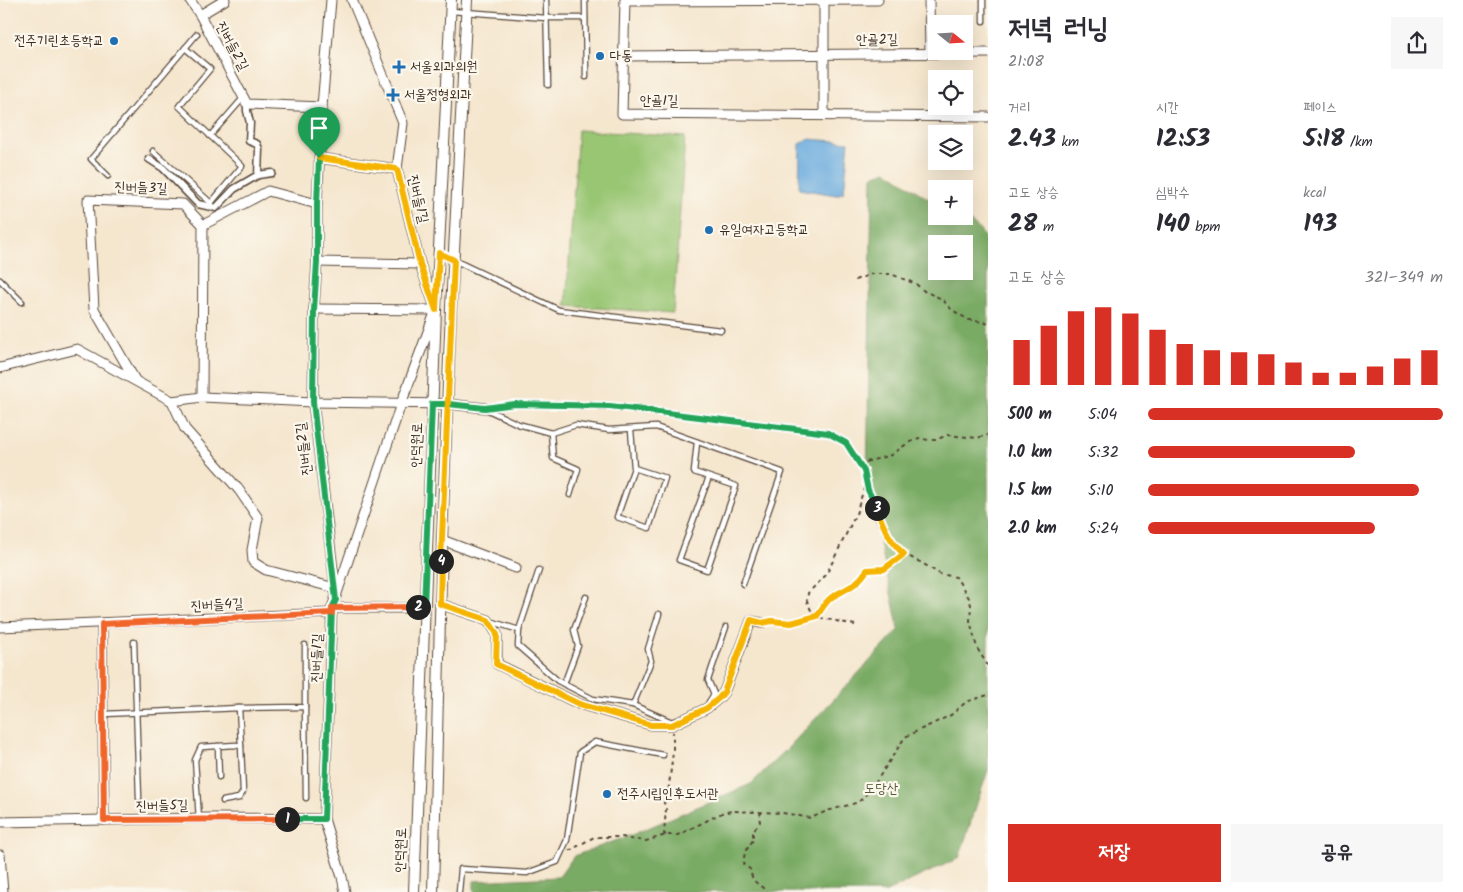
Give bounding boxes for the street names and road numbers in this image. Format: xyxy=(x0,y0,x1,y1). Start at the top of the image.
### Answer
street label: 진버들2길 xyxy=(210,17,255,75)
street label: 안골2길 xyxy=(856,29,899,51)
street label: 안골1길 xyxy=(640,90,679,112)
street label: 진버들1길 xyxy=(402,172,434,226)
street label: 진버들3길 xyxy=(114,176,169,200)
street label: 진버들2길 xyxy=(290,421,318,477)
street label: 안덕원로 xyxy=(405,422,429,468)
street label: 진버들4길 xyxy=(190,593,245,617)
street label: 진버들1길 xyxy=(305,632,329,683)
street label: 진버들5길 xyxy=(136,795,189,817)
street label: 안덕원로 xyxy=(389,827,413,873)

